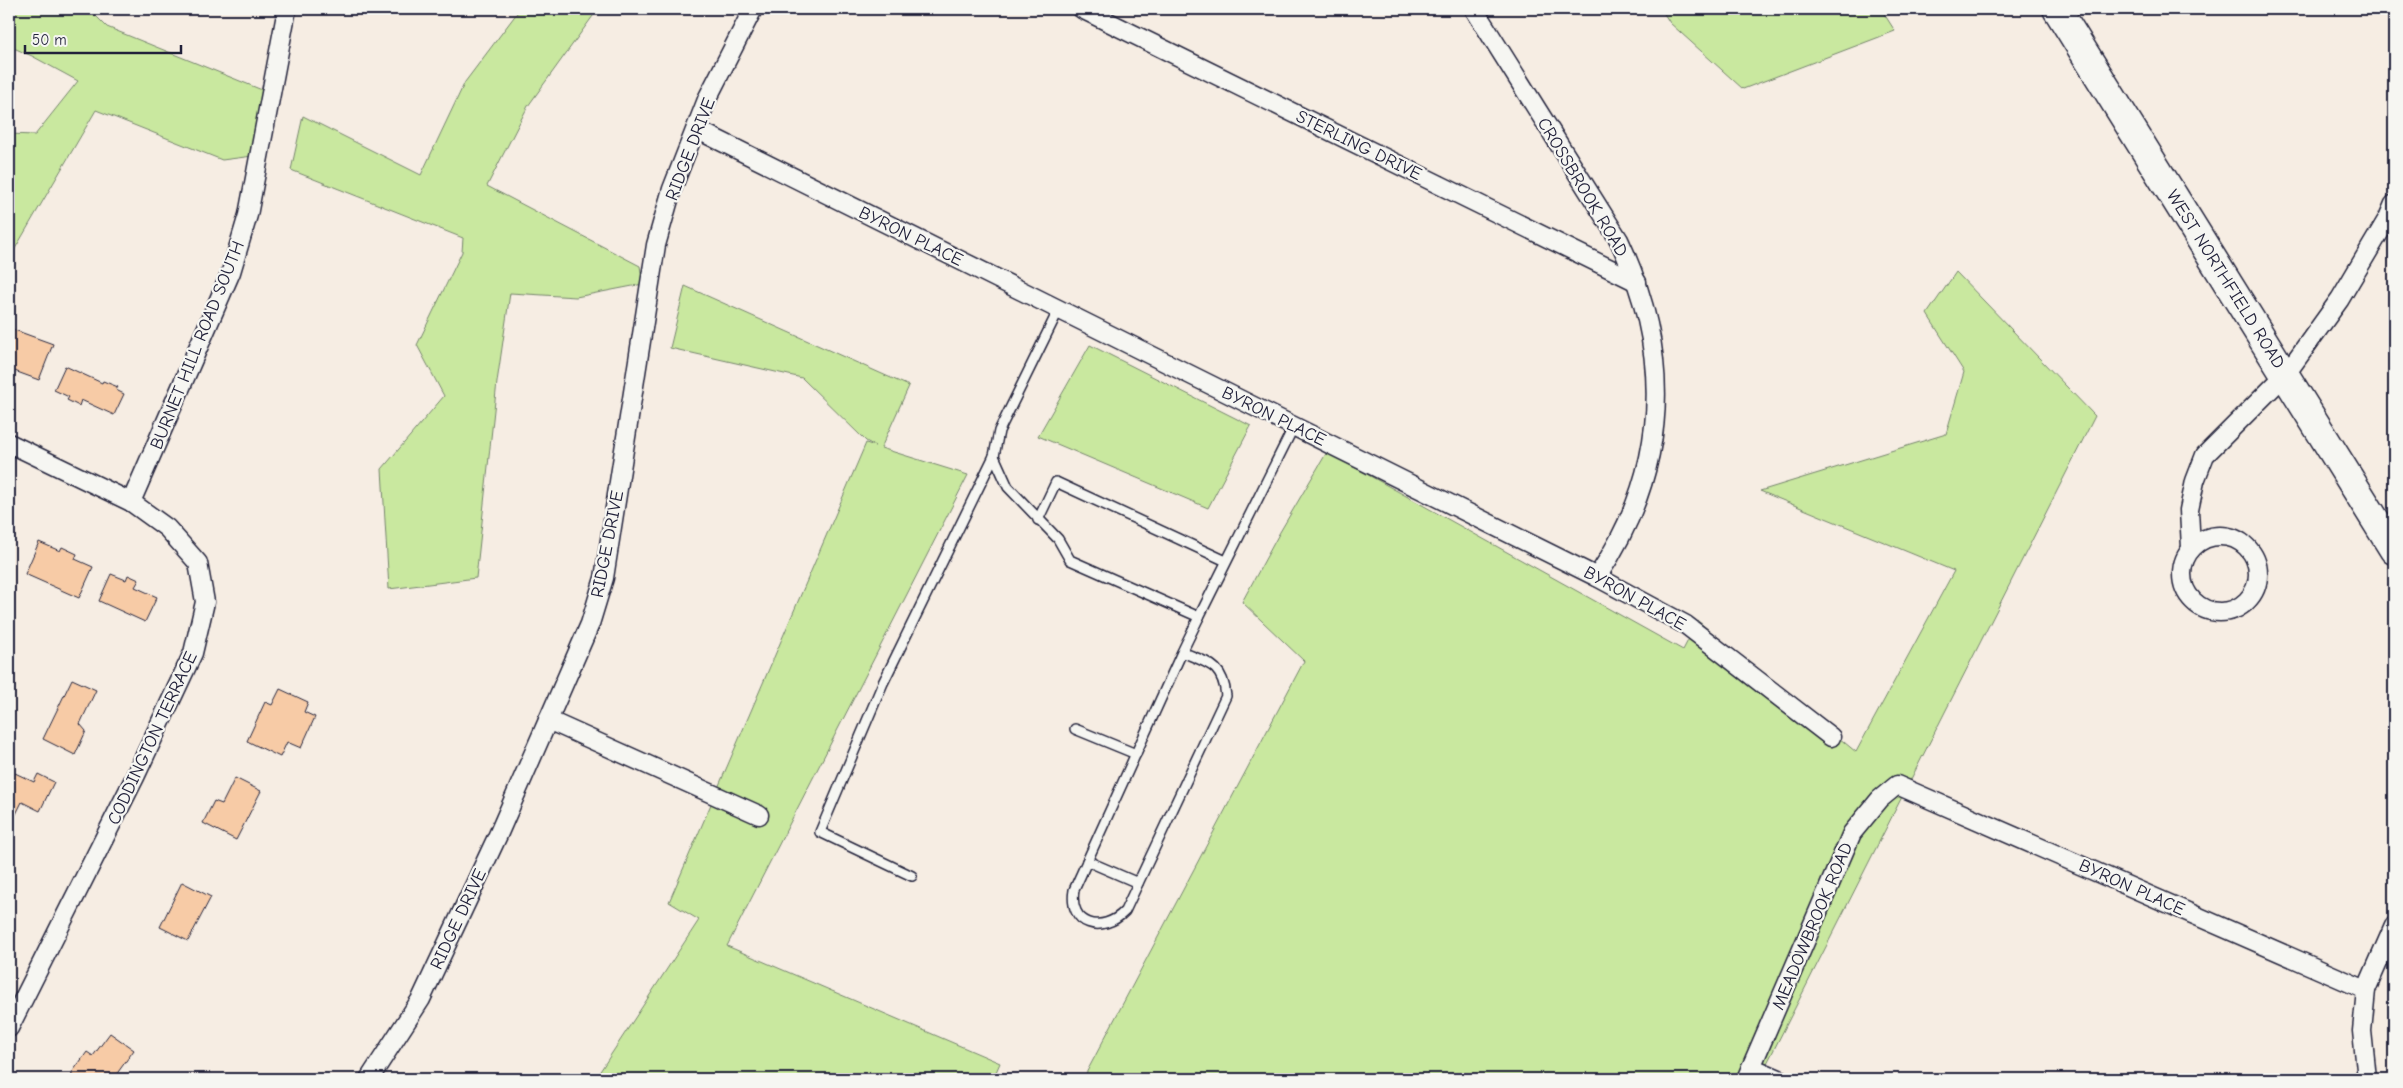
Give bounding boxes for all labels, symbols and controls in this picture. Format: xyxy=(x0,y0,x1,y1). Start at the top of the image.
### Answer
scale bar xyxy=(25,22,181,54)
text: 50 m xyxy=(32,31,67,49)
street label: RIDGE DRIVE xyxy=(661,95,720,204)
street label: STERLING DRIVE xyxy=(1292,106,1425,185)
street label: CROSSBROOK ROAD xyxy=(1533,114,1632,261)
street label: WEST NORTHFIELD ROAD xyxy=(2162,186,2289,373)
street label: BYRON PLACE xyxy=(855,202,966,271)
street label: BURNET HILL ROAD SOUTH xyxy=(146,238,249,452)
street label: BYRON PLACE xyxy=(1218,382,1329,451)
street label: RIDGE DRIVE xyxy=(587,489,628,599)
street label: BYRON PLACE xyxy=(1580,562,1690,635)
street label: CODDINGTON TERRACE xyxy=(103,648,202,828)
street label: MEADOWBROOK ROAD xyxy=(1768,839,1857,1013)
street label: BYRON PLACE xyxy=(2076,855,2188,920)
street label: RIDGE DRIVE xyxy=(426,865,491,973)

